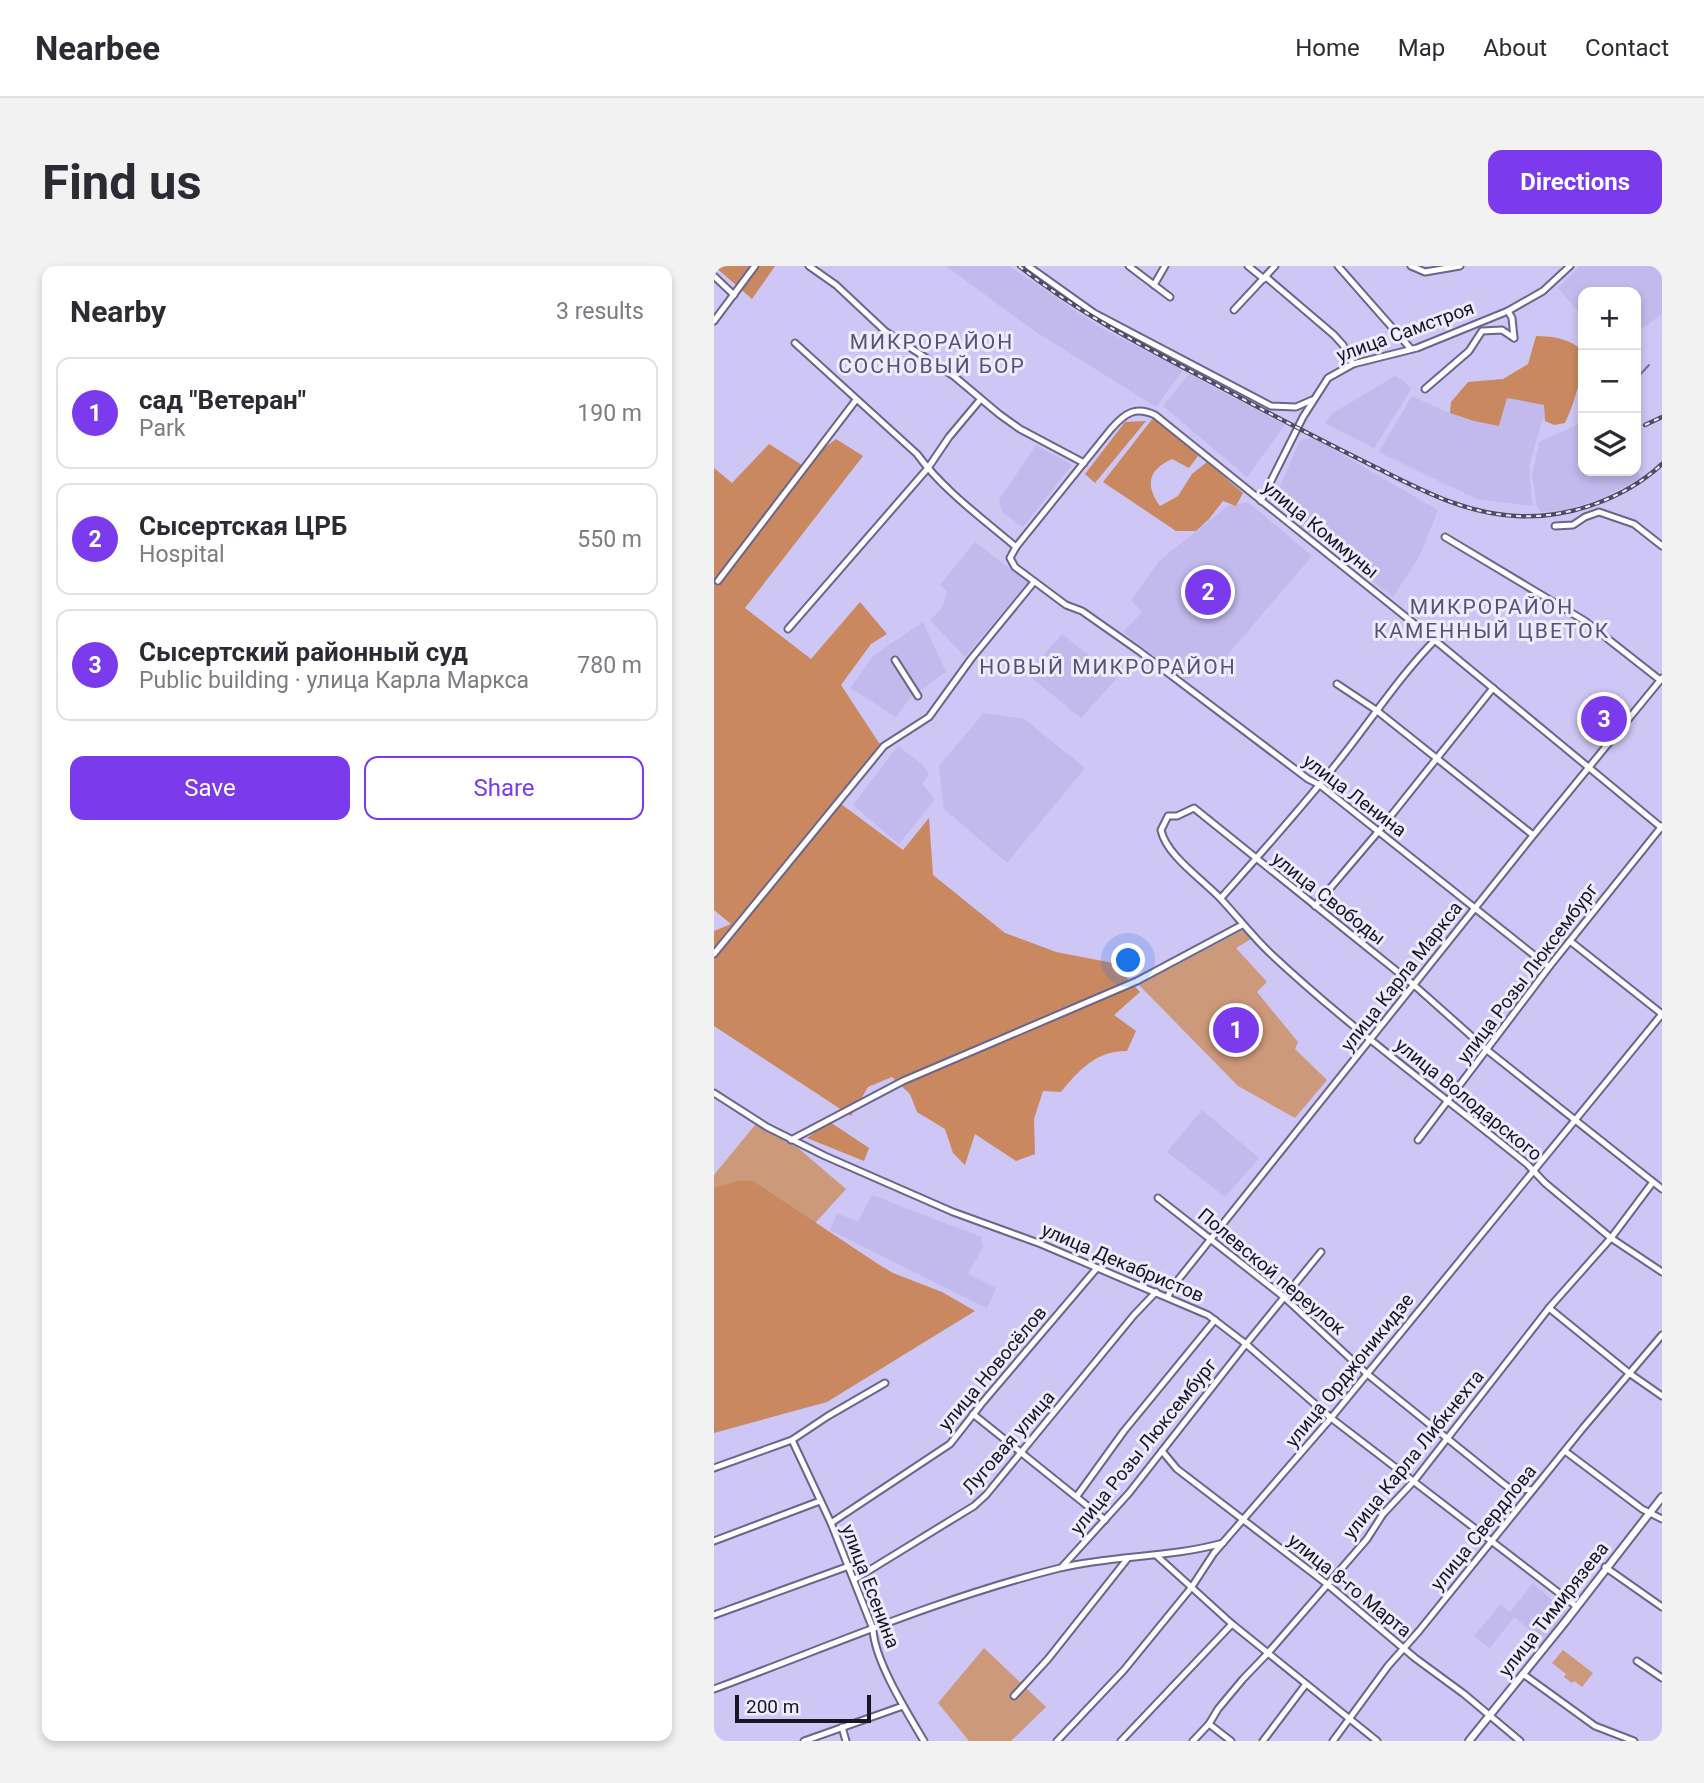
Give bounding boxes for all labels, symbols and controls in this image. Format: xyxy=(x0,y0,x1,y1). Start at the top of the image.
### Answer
text: Nearbee xyxy=(35,29,160,68)
text: Home xyxy=(1295,34,1360,62)
text: Map xyxy=(1398,34,1445,62)
text: About xyxy=(1483,34,1547,62)
text: Contact xyxy=(1585,34,1669,62)
button: Directions xyxy=(1488,150,1662,214)
text: Find us xyxy=(42,154,202,211)
map controls xyxy=(1578,287,1641,476)
button: + xyxy=(1578,287,1641,350)
text: Nearby xyxy=(70,294,166,329)
street label: улица Самстроя xyxy=(1333,296,1477,367)
text: 3 results xyxy=(556,298,644,325)
district label: МИКРОРАЙОН СОСНОВЫЙ БОР xyxy=(838,330,1026,378)
button: − xyxy=(1578,350,1641,413)
text: сад "Ветеран" xyxy=(139,385,306,415)
text: 1 xyxy=(88,400,102,427)
text: 190 m xyxy=(577,400,642,427)
button: layers xyxy=(1578,413,1641,476)
text: Park xyxy=(139,415,185,442)
street label: улица Коммуны xyxy=(1258,476,1383,583)
text: Сысертская ЦРБ xyxy=(139,511,347,541)
text: 2 xyxy=(88,526,102,553)
text: 550 m xyxy=(577,526,642,553)
text: Hospital xyxy=(139,541,225,568)
pin: 2 xyxy=(1185,566,1231,618)
district label: МИКРОРАЙОН КАМЕННЫЙ ЦВЕТОК xyxy=(1374,595,1610,643)
text: Сысертский районный суд xyxy=(139,637,468,667)
text: 3 xyxy=(88,652,102,679)
text: 780 m xyxy=(577,652,642,679)
district label: НОВЫЙ МИКРОРАЙОН xyxy=(979,655,1237,679)
text: Public building · улица Карла Маркса xyxy=(139,667,529,694)
pin: 3 xyxy=(1581,693,1627,745)
street label: улица Ленина xyxy=(1298,749,1411,842)
button: Save xyxy=(70,756,350,820)
button: Share xyxy=(364,756,644,820)
street label: улица Свободы xyxy=(1267,847,1390,950)
street label: улица Розы Люксембург xyxy=(1452,879,1603,1068)
street label: улица Карла Маркса xyxy=(1336,897,1467,1056)
your location xyxy=(1111,943,1145,977)
pin: 1 xyxy=(1213,1004,1259,1056)
street label: улица Володарского xyxy=(1391,1033,1547,1166)
street label: Полевской переулок xyxy=(1193,1203,1351,1340)
street label: улица Декабристов xyxy=(1038,1218,1207,1307)
street label: улица Орджоникидзе xyxy=(1280,1289,1419,1452)
street label: улица Новосёлов xyxy=(934,1301,1051,1435)
street label: улица Розы Люксембург xyxy=(1065,1354,1222,1539)
street label: улица Карла Либкнехта xyxy=(1338,1365,1489,1543)
street label: Луговая улица xyxy=(957,1386,1060,1499)
street label: улица Свердлова xyxy=(1426,1460,1541,1595)
street label: улица Есенина xyxy=(836,1521,905,1651)
street label: улица 8-го Марта xyxy=(1283,1529,1416,1642)
street label: улица Тимирязева xyxy=(1494,1537,1613,1681)
scale bar xyxy=(735,1692,872,1724)
text: 200 m xyxy=(746,1695,799,1718)

